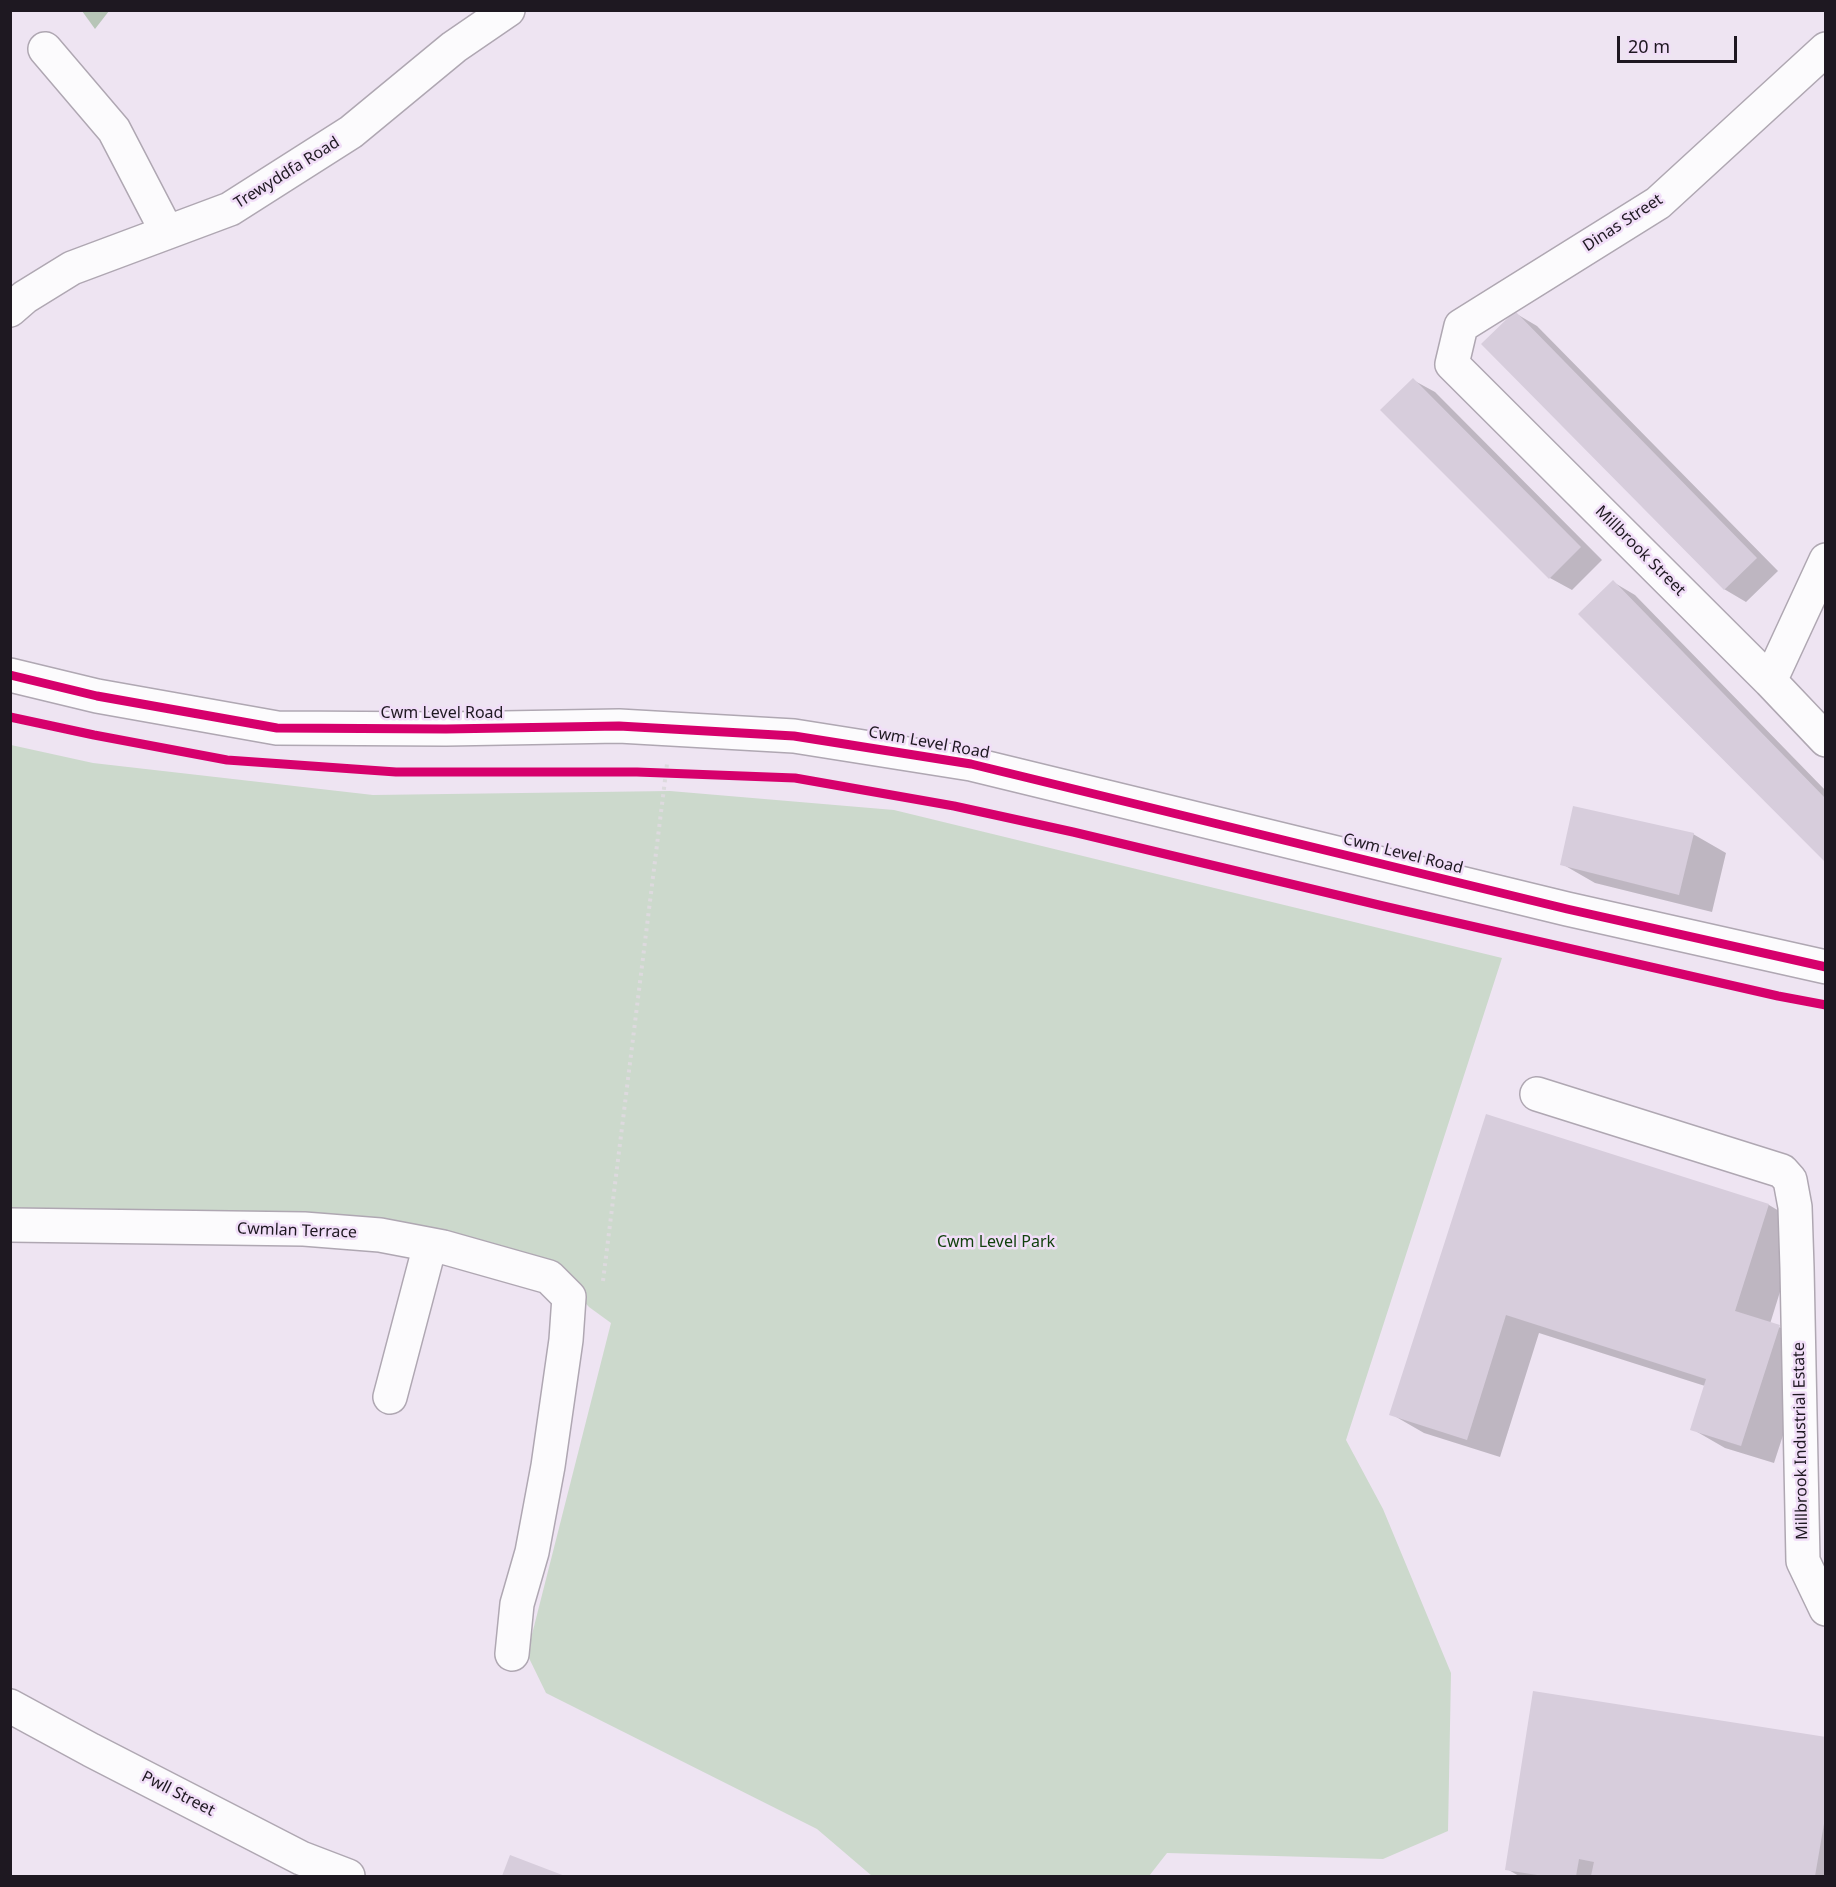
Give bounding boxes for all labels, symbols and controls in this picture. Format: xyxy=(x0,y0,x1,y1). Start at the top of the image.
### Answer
scale bar xyxy=(1620,24,1740,62)
text: 20 m xyxy=(1628,34,1670,58)
street label: Trewyddfa Road xyxy=(231,133,343,213)
street label: Dinas Street xyxy=(1580,190,1666,256)
street label: Millbrook Street xyxy=(1591,502,1689,600)
street label: Cwm Level Road xyxy=(381,703,503,723)
street label: Cwm Level Road xyxy=(867,723,991,763)
street label: Cwm Level Road xyxy=(1341,830,1465,878)
street label: Cwmlan Terrace xyxy=(237,1219,357,1243)
park label: Cwm Level Park xyxy=(937,1232,1055,1252)
street label: Millbrook Industrial Estate xyxy=(1790,1342,1812,1540)
street label: Pwll Street xyxy=(138,1767,218,1821)

